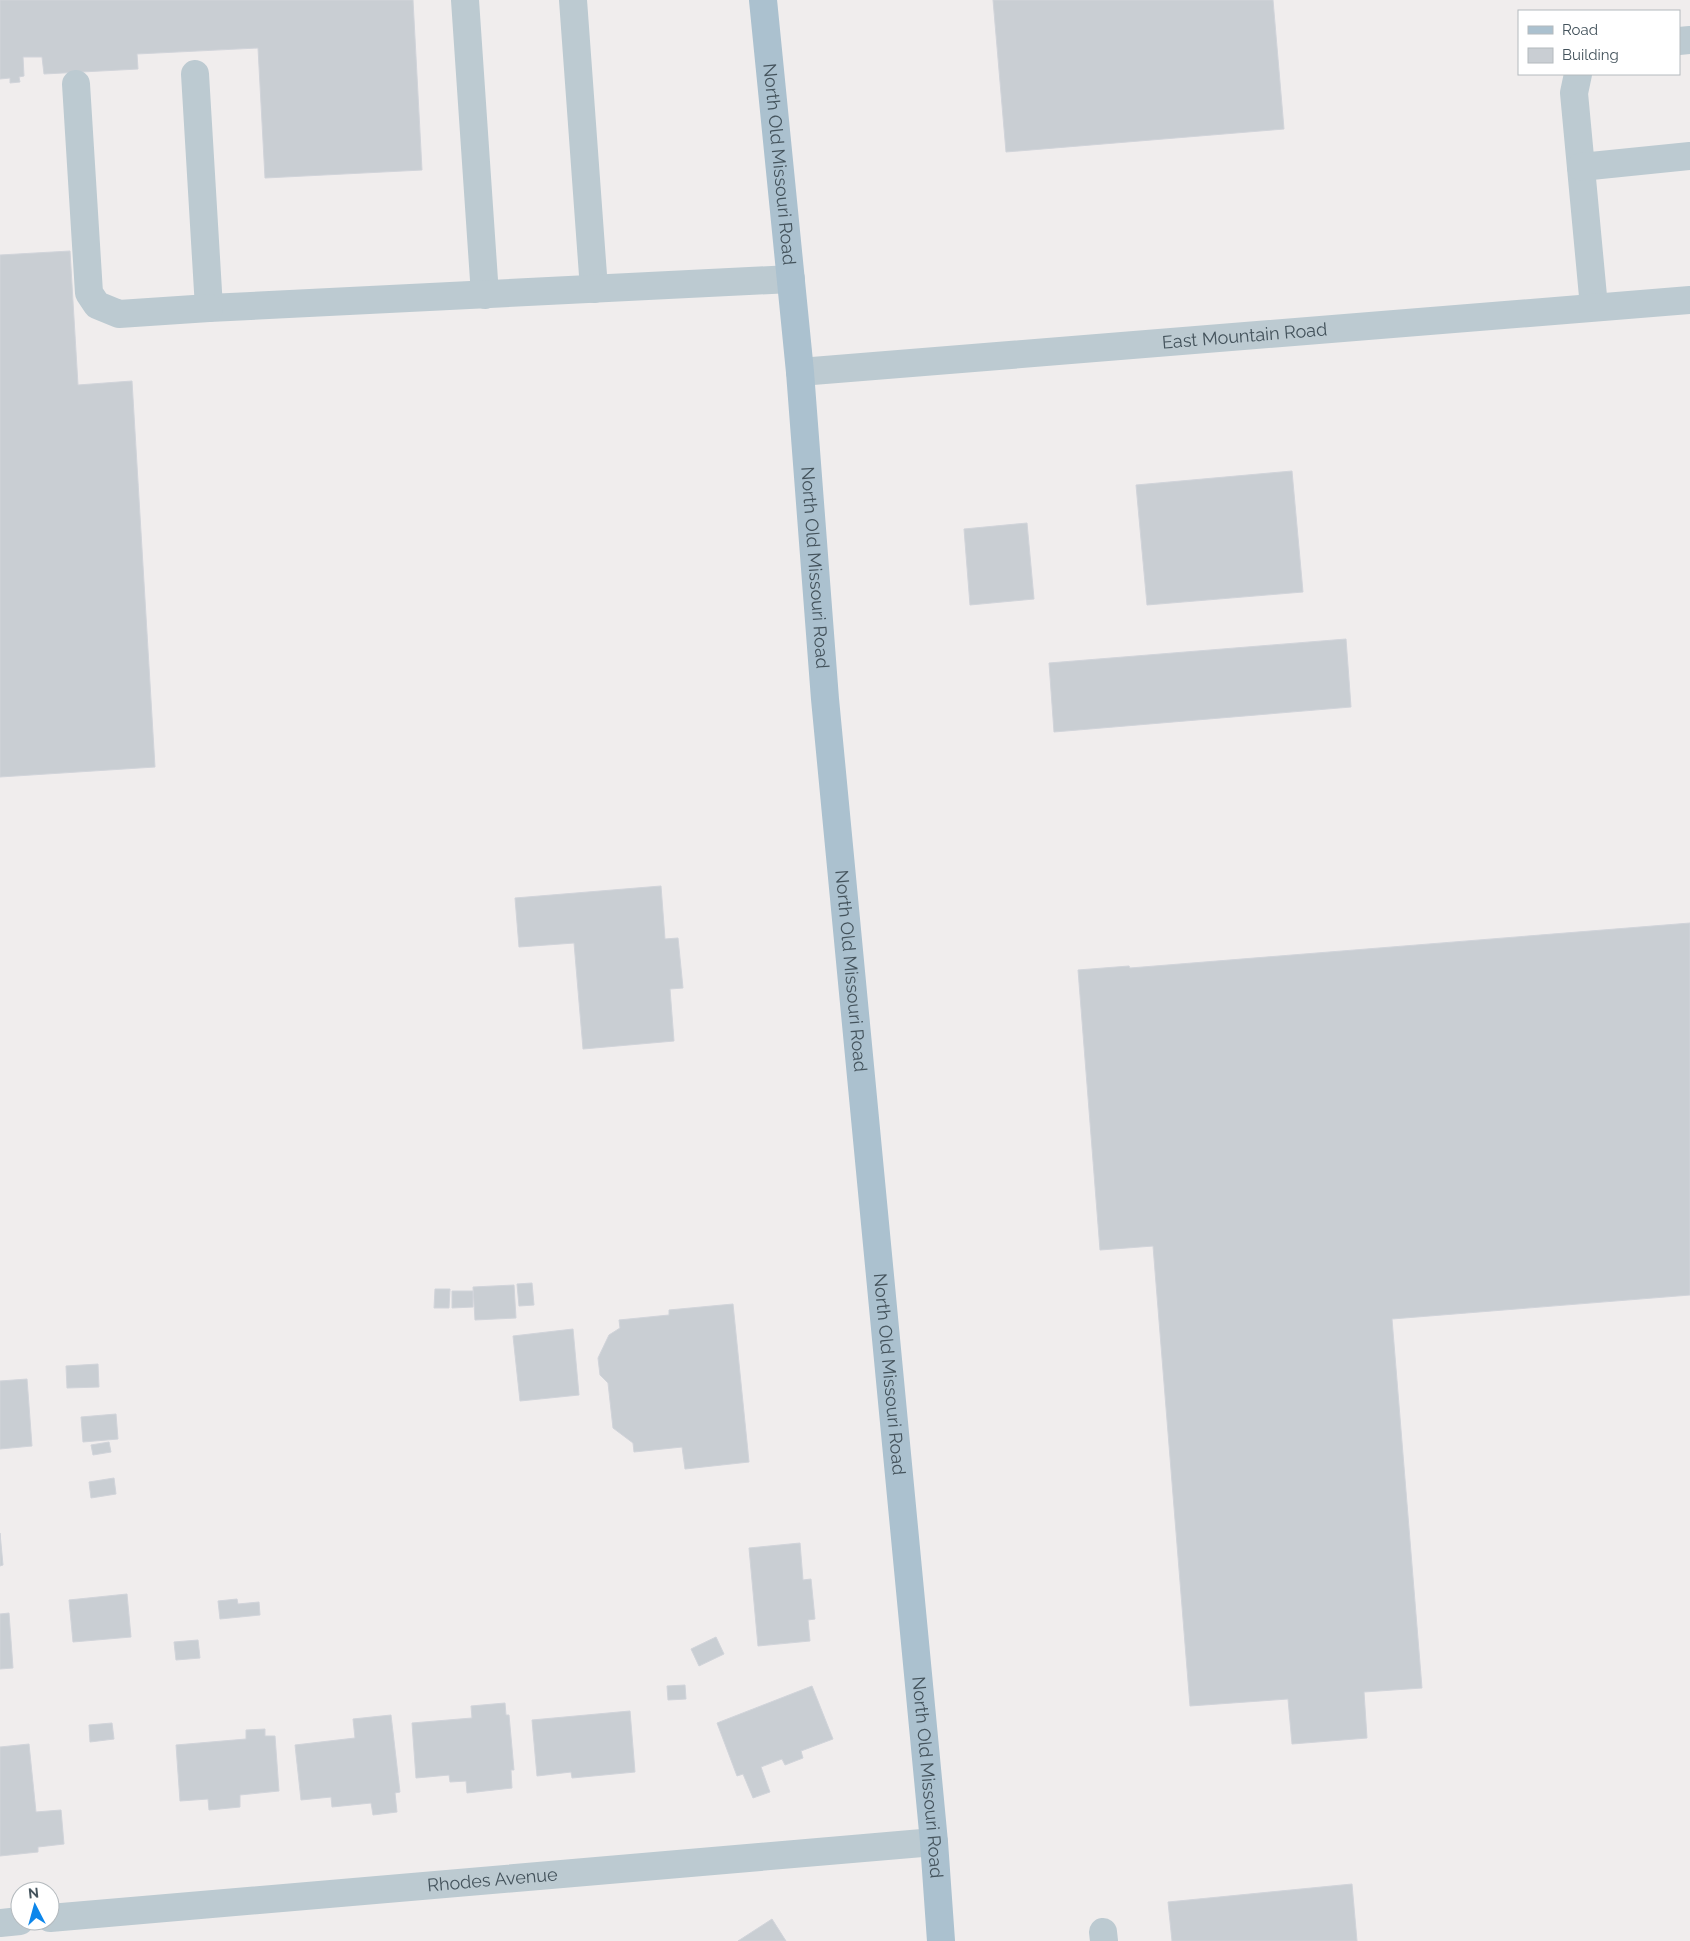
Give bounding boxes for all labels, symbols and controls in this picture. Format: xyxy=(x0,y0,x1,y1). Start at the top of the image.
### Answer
legend xyxy=(1518,10,1680,75)
text: Road xyxy=(1562,21,1598,39)
text: Building xyxy=(1562,46,1619,64)
street label: North Old Missouri Road xyxy=(759,62,800,266)
street label: East Mountain Road xyxy=(1161,318,1328,353)
street label: North Old Missouri Road xyxy=(797,466,834,669)
street label: North Old Missouri Road xyxy=(831,869,872,1073)
street label: North Old Missouri Road xyxy=(870,1272,910,1476)
street label: North Old Missouri Road xyxy=(908,1675,948,1879)
street label: Rhodes Avenue xyxy=(426,1863,559,1896)
north arrow xyxy=(10,1881,60,1931)
text: N xyxy=(27,1885,40,1902)

